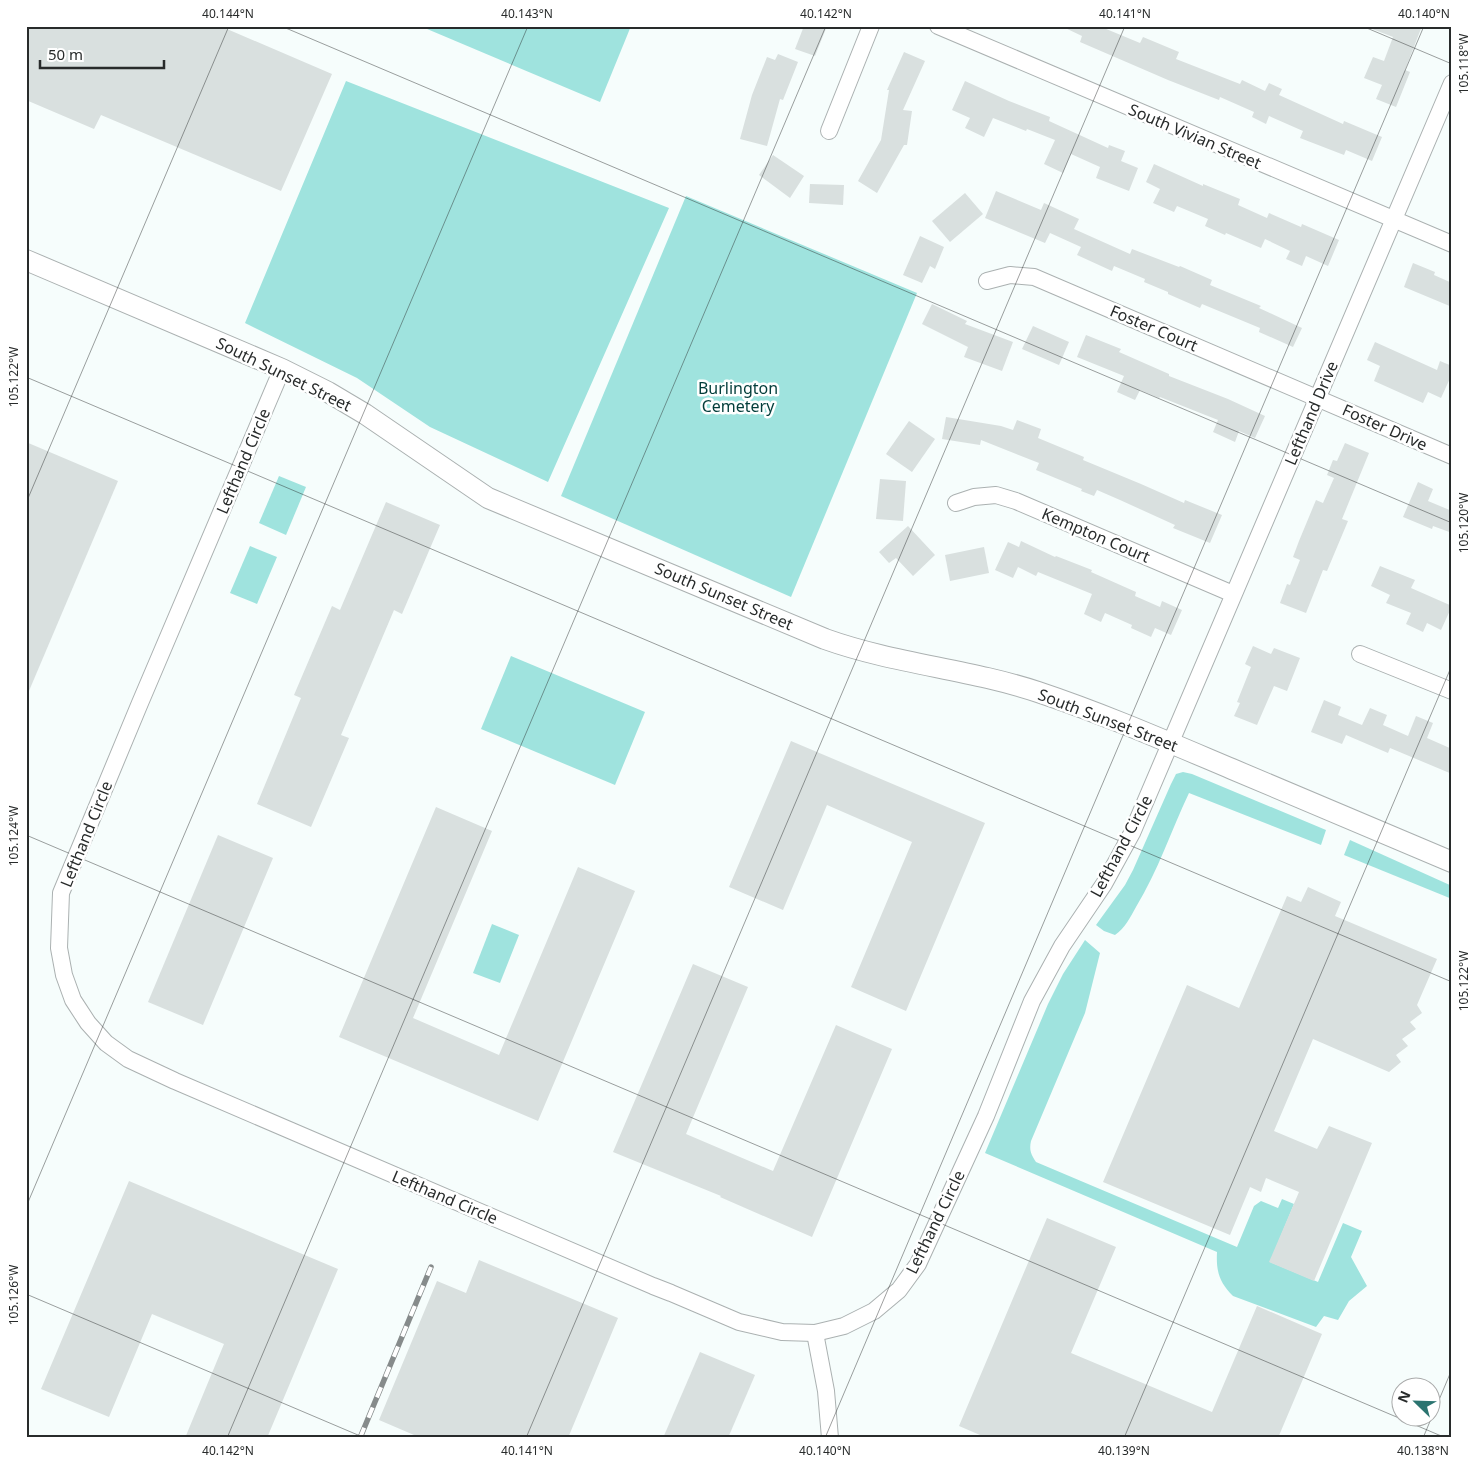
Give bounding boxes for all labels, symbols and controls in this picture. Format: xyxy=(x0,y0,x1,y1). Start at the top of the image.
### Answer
text: 40.144°N xyxy=(202,5,254,22)
text: 40.143°N xyxy=(501,5,553,22)
text: 40.142°N xyxy=(800,5,852,22)
text: 40.141°N xyxy=(1099,5,1151,22)
text: 40.140°N xyxy=(1398,5,1450,22)
text: 105.118°W xyxy=(1455,34,1472,94)
scale bar xyxy=(40,38,164,70)
text: 50 m xyxy=(48,44,83,64)
street label: South Vivian Street xyxy=(1125,98,1265,174)
street label: Foster Court xyxy=(1107,300,1201,356)
street label: South Sunset Street xyxy=(213,332,356,416)
text: 105.122°W xyxy=(5,347,22,407)
street label: Lefthand Drive xyxy=(1279,358,1343,468)
park label: Burlington Cemetery xyxy=(698,377,778,417)
street label: Foster Drive xyxy=(1339,398,1431,456)
street label: Lefthand Circle xyxy=(211,405,275,517)
text: 105.120°W xyxy=(1455,493,1472,553)
street label: Kempton Court xyxy=(1039,502,1154,568)
street label: South Sunset Street xyxy=(652,557,797,635)
street label: South Sunset Street xyxy=(1035,683,1181,757)
street label: Lefthand Circle xyxy=(55,778,117,890)
street label: Lefthand Circle xyxy=(1085,791,1157,901)
text: 105.124°W xyxy=(5,806,22,866)
text: 105.122°W xyxy=(1455,951,1472,1011)
street label: Lefthand Circle xyxy=(389,1165,501,1229)
street label: Lefthand Circle xyxy=(900,1166,970,1278)
text: 105.126°W xyxy=(5,1265,22,1325)
north arrow xyxy=(1390,1376,1440,1426)
text: N xyxy=(1393,1388,1415,1406)
text: 40.142°N xyxy=(202,1442,254,1459)
text: 40.141°N xyxy=(501,1442,553,1459)
text: 40.140°N xyxy=(799,1442,851,1459)
text: 40.139°N xyxy=(1098,1442,1150,1459)
text: 40.138°N xyxy=(1397,1442,1449,1459)

